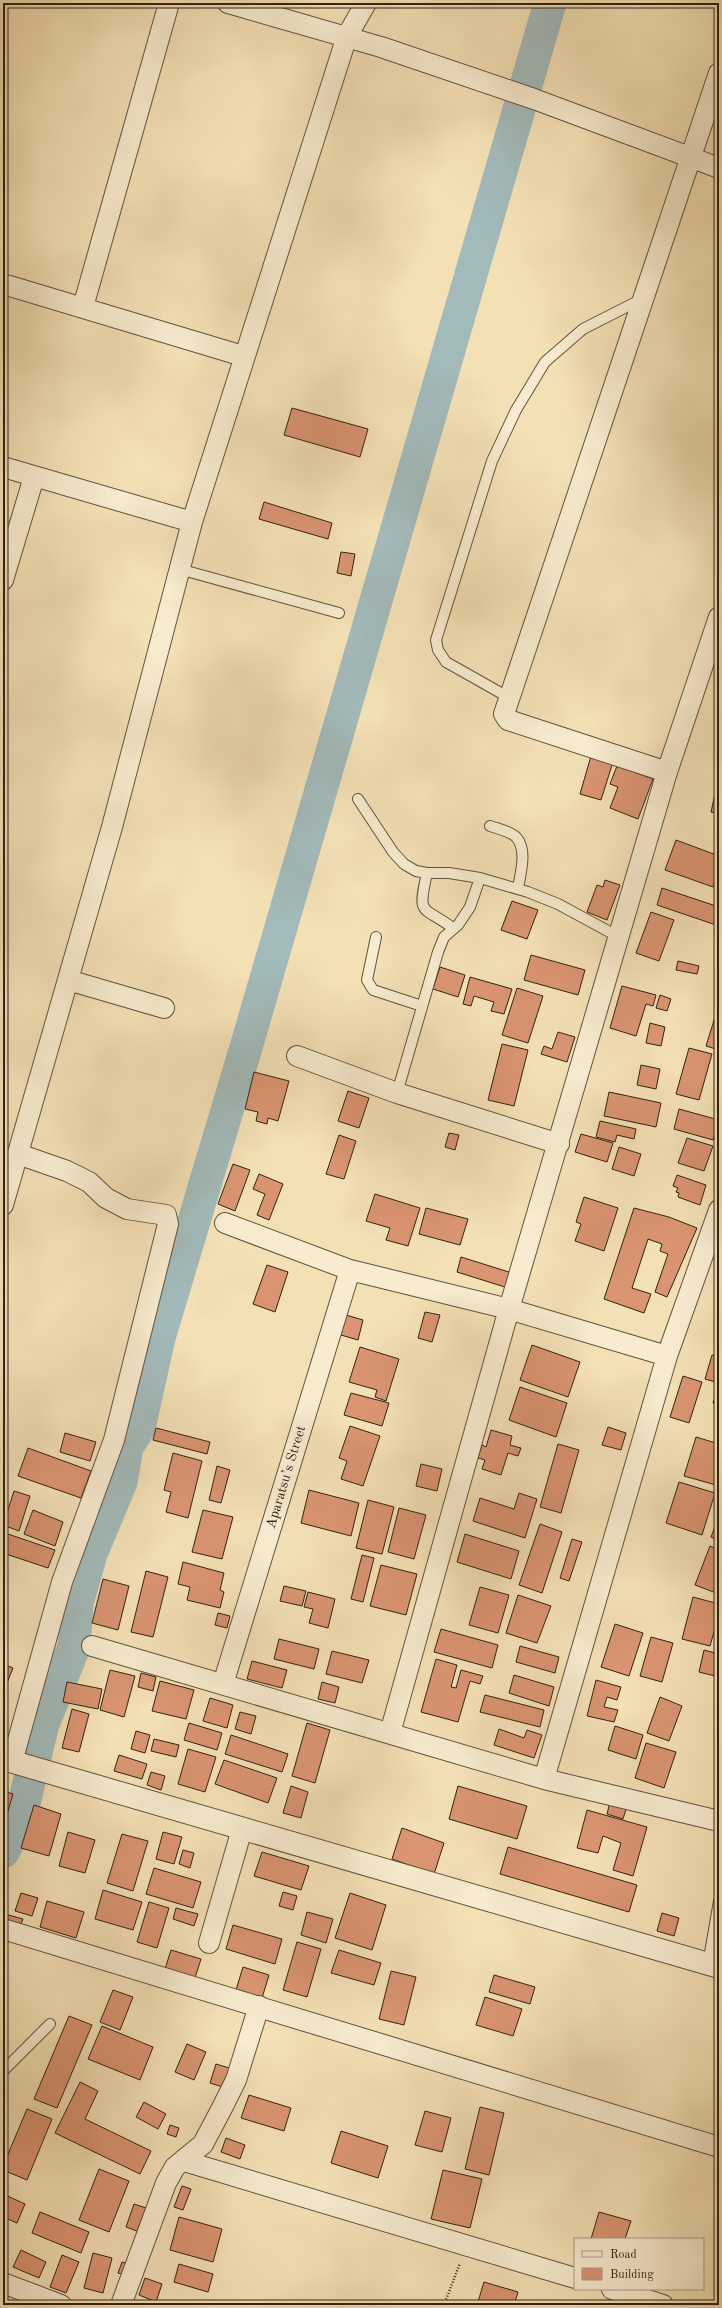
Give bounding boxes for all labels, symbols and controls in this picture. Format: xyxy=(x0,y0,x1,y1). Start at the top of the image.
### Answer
street label: Aparatsu’s Street xyxy=(264,1424,308,1530)
legend xyxy=(574,2238,704,2290)
text: Road xyxy=(610,2249,637,2261)
text: Building xyxy=(610,2269,654,2281)

